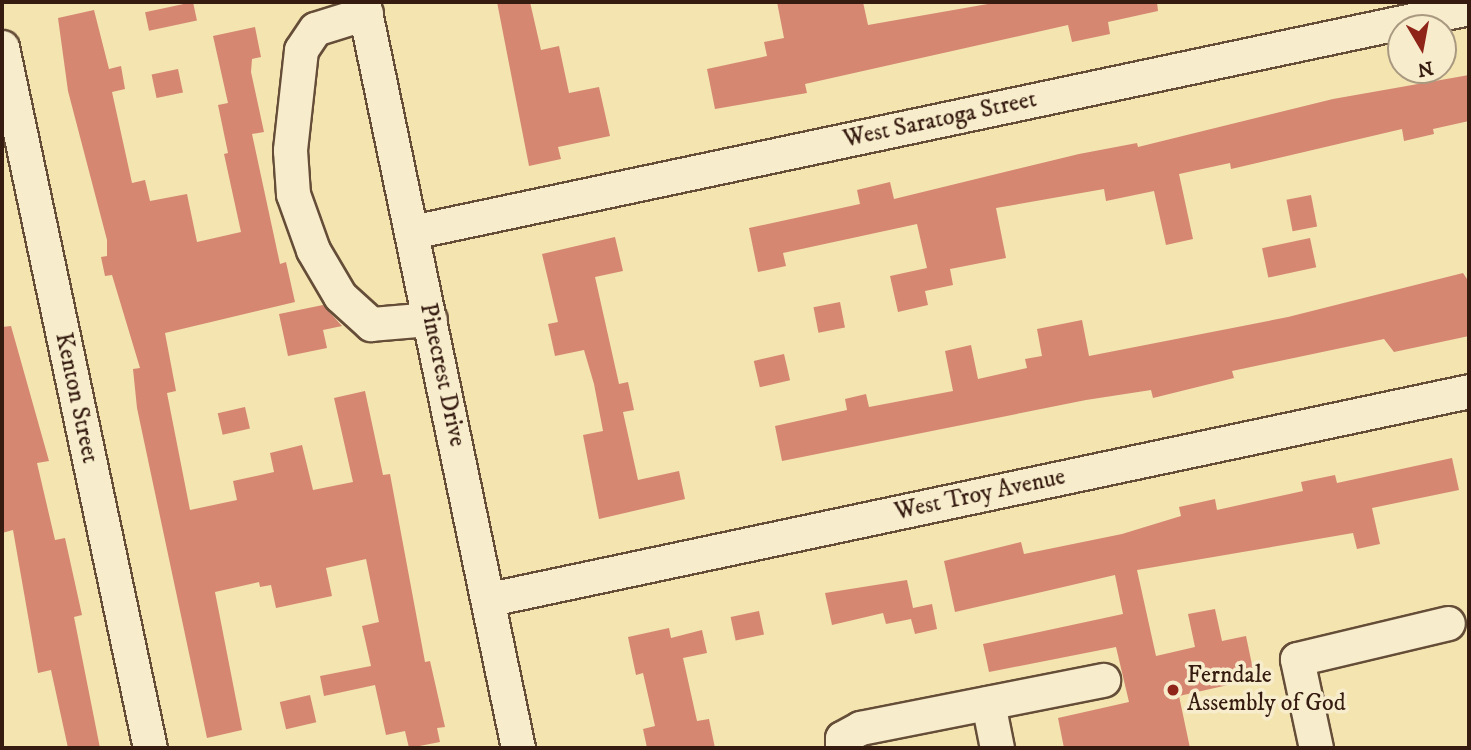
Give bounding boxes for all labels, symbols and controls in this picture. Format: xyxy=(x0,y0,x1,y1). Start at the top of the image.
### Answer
north arrow xyxy=(1387,14,1457,84)
text: N xyxy=(1416,56,1435,81)
street label: West Saratoga Street xyxy=(841,85,1039,155)
street label: Pinecrest Drive xyxy=(413,301,471,449)
street label: Kenton Street xyxy=(48,330,104,466)
street label: West Troy Avenue xyxy=(892,463,1068,527)
place label: Ferndale Assembly of God xyxy=(1187,662,1346,718)
marker: Ferndale Assembly of God xyxy=(1165,682,1181,698)

